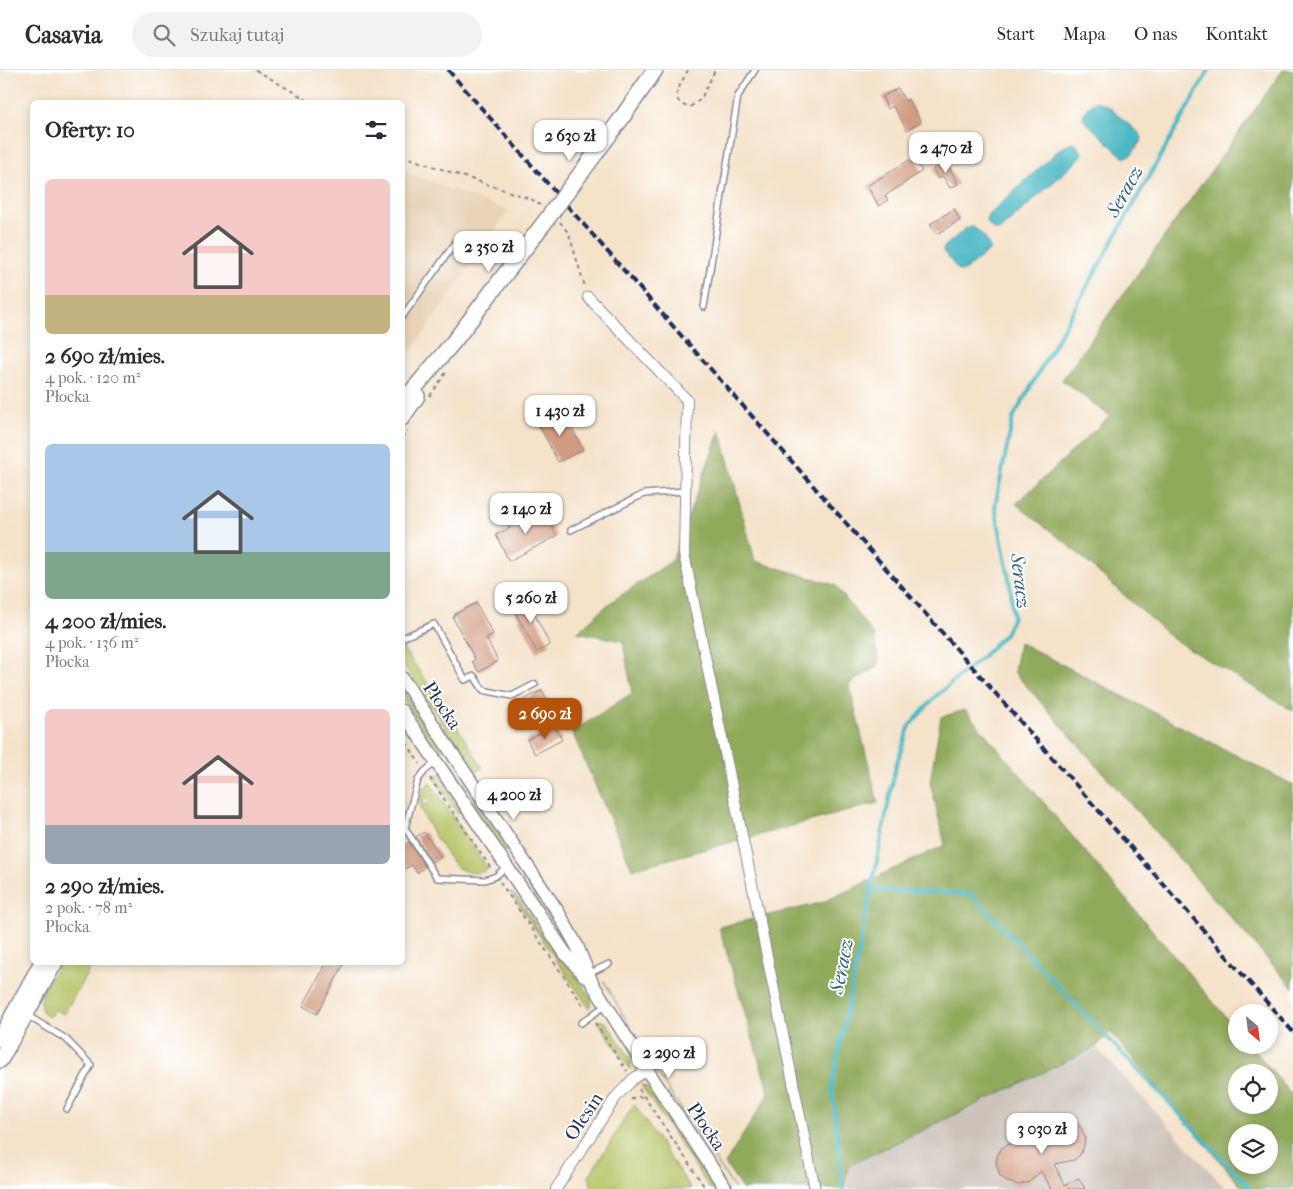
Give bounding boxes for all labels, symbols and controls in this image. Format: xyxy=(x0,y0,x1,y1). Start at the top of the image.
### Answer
search box xyxy=(132,12,482,57)
text: Casavia xyxy=(25,21,102,49)
icon: search xyxy=(150,21,178,49)
text: Szukaj tutaj xyxy=(190,24,284,46)
text: Start xyxy=(997,24,1035,45)
text: Mapa xyxy=(1063,24,1106,45)
text: O nas xyxy=(1134,24,1177,45)
text: Kontakt xyxy=(1205,24,1268,45)
icon: filters xyxy=(362,116,390,144)
text: Oferty: 10 xyxy=(45,118,135,142)
pin: 2 630 zł xyxy=(518,119,622,162)
text: 2 630 zł xyxy=(545,126,595,145)
pin: 2 470 zł xyxy=(894,132,998,174)
text: 2 470 zł xyxy=(920,138,972,157)
water label: Seracz xyxy=(1100,161,1148,222)
icon: home xyxy=(173,212,263,302)
pin: 2 350 zł xyxy=(437,230,541,273)
text: 2 350 zł xyxy=(465,237,513,256)
text: 2 690 zł/mies. xyxy=(45,344,165,368)
text: 4 pok. · 120 m² xyxy=(45,368,140,387)
text: Płocka xyxy=(45,387,90,406)
pin: 1 430 zł xyxy=(508,394,612,437)
text: 1 430 zł xyxy=(536,401,584,420)
icon: home xyxy=(173,477,263,567)
pin: 2 140 zł xyxy=(474,492,578,535)
text: 2 140 zł xyxy=(501,499,551,518)
water label: Seracz xyxy=(1006,551,1035,610)
pin: 5 260 zł xyxy=(479,582,583,624)
text: 5 260 zł xyxy=(506,588,557,607)
text: 4 200 zł/mies. xyxy=(45,609,166,633)
text: 4 pok. · 136 m² xyxy=(45,633,138,652)
text: Płocka xyxy=(45,652,90,671)
street label: Płocka xyxy=(418,677,466,734)
pin: 2 690 zł xyxy=(493,698,597,740)
text: 2 690 zł xyxy=(519,704,571,723)
icon: home xyxy=(173,742,263,832)
pin: 4 200 zł xyxy=(462,778,566,821)
text: 4 200 zł xyxy=(487,785,541,804)
text: 2 290 zł/mies. xyxy=(45,874,164,898)
text: 2 pok. · 78 m² xyxy=(45,898,132,917)
text: Płocka xyxy=(45,917,90,936)
water label: Seracz xyxy=(825,937,858,997)
north arrow xyxy=(1228,1004,1278,1054)
map controls xyxy=(1228,1004,1278,1174)
pin: 2 290 zł xyxy=(617,1036,721,1079)
text: 2 290 zł xyxy=(643,1043,695,1062)
button: locate xyxy=(1228,1064,1278,1114)
street label: Olesin xyxy=(560,1088,608,1145)
street label: Płocka xyxy=(682,1098,730,1155)
pin: 3 030 zł xyxy=(990,1112,1094,1155)
text: 3 030 zł xyxy=(1017,1119,1067,1138)
button: layers xyxy=(1228,1124,1278,1174)

